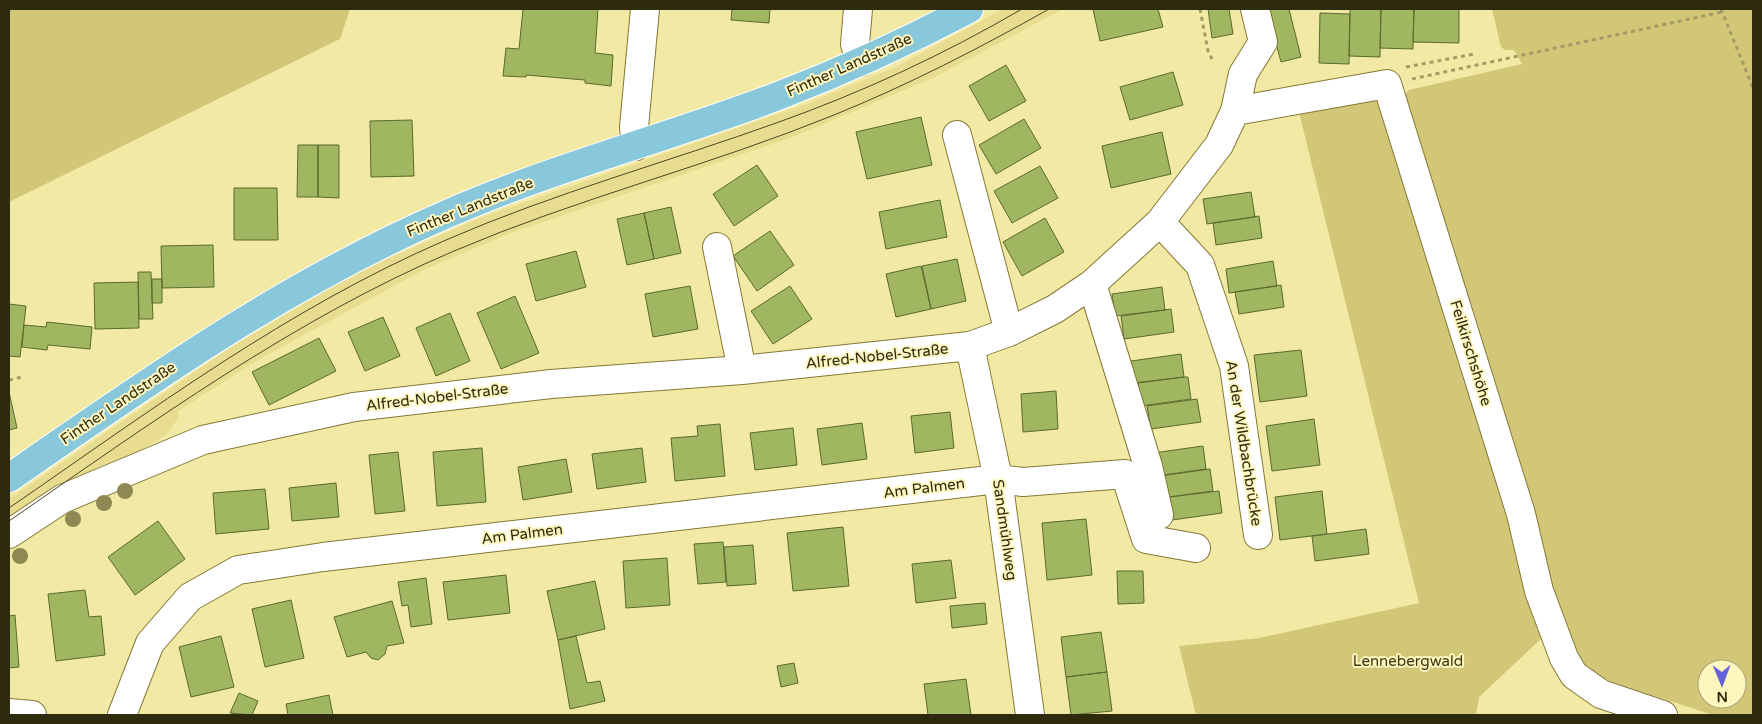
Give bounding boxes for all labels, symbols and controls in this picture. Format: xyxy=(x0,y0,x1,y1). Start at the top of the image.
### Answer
street label: Finther Landstraße xyxy=(784,29,914,101)
street label: Finther Landstraße xyxy=(404,173,536,241)
street label: Feilkirschshöhe xyxy=(1446,298,1496,408)
street label: Alfred-Nobel-Straße xyxy=(805,340,949,372)
street label: Finther Landstraße xyxy=(57,358,179,448)
street label: An der Wildbachbrücke xyxy=(1222,359,1266,527)
street label: Alfred-Nobel-Straße xyxy=(365,379,509,415)
street label: Am Palmen xyxy=(882,474,966,502)
street label: Sandmühlweg xyxy=(989,478,1021,582)
street label: Am Palmen xyxy=(480,520,564,548)
park label: Lennebergwald xyxy=(1353,652,1463,670)
north arrow xyxy=(1697,659,1747,709)
text: N xyxy=(1716,688,1728,705)

